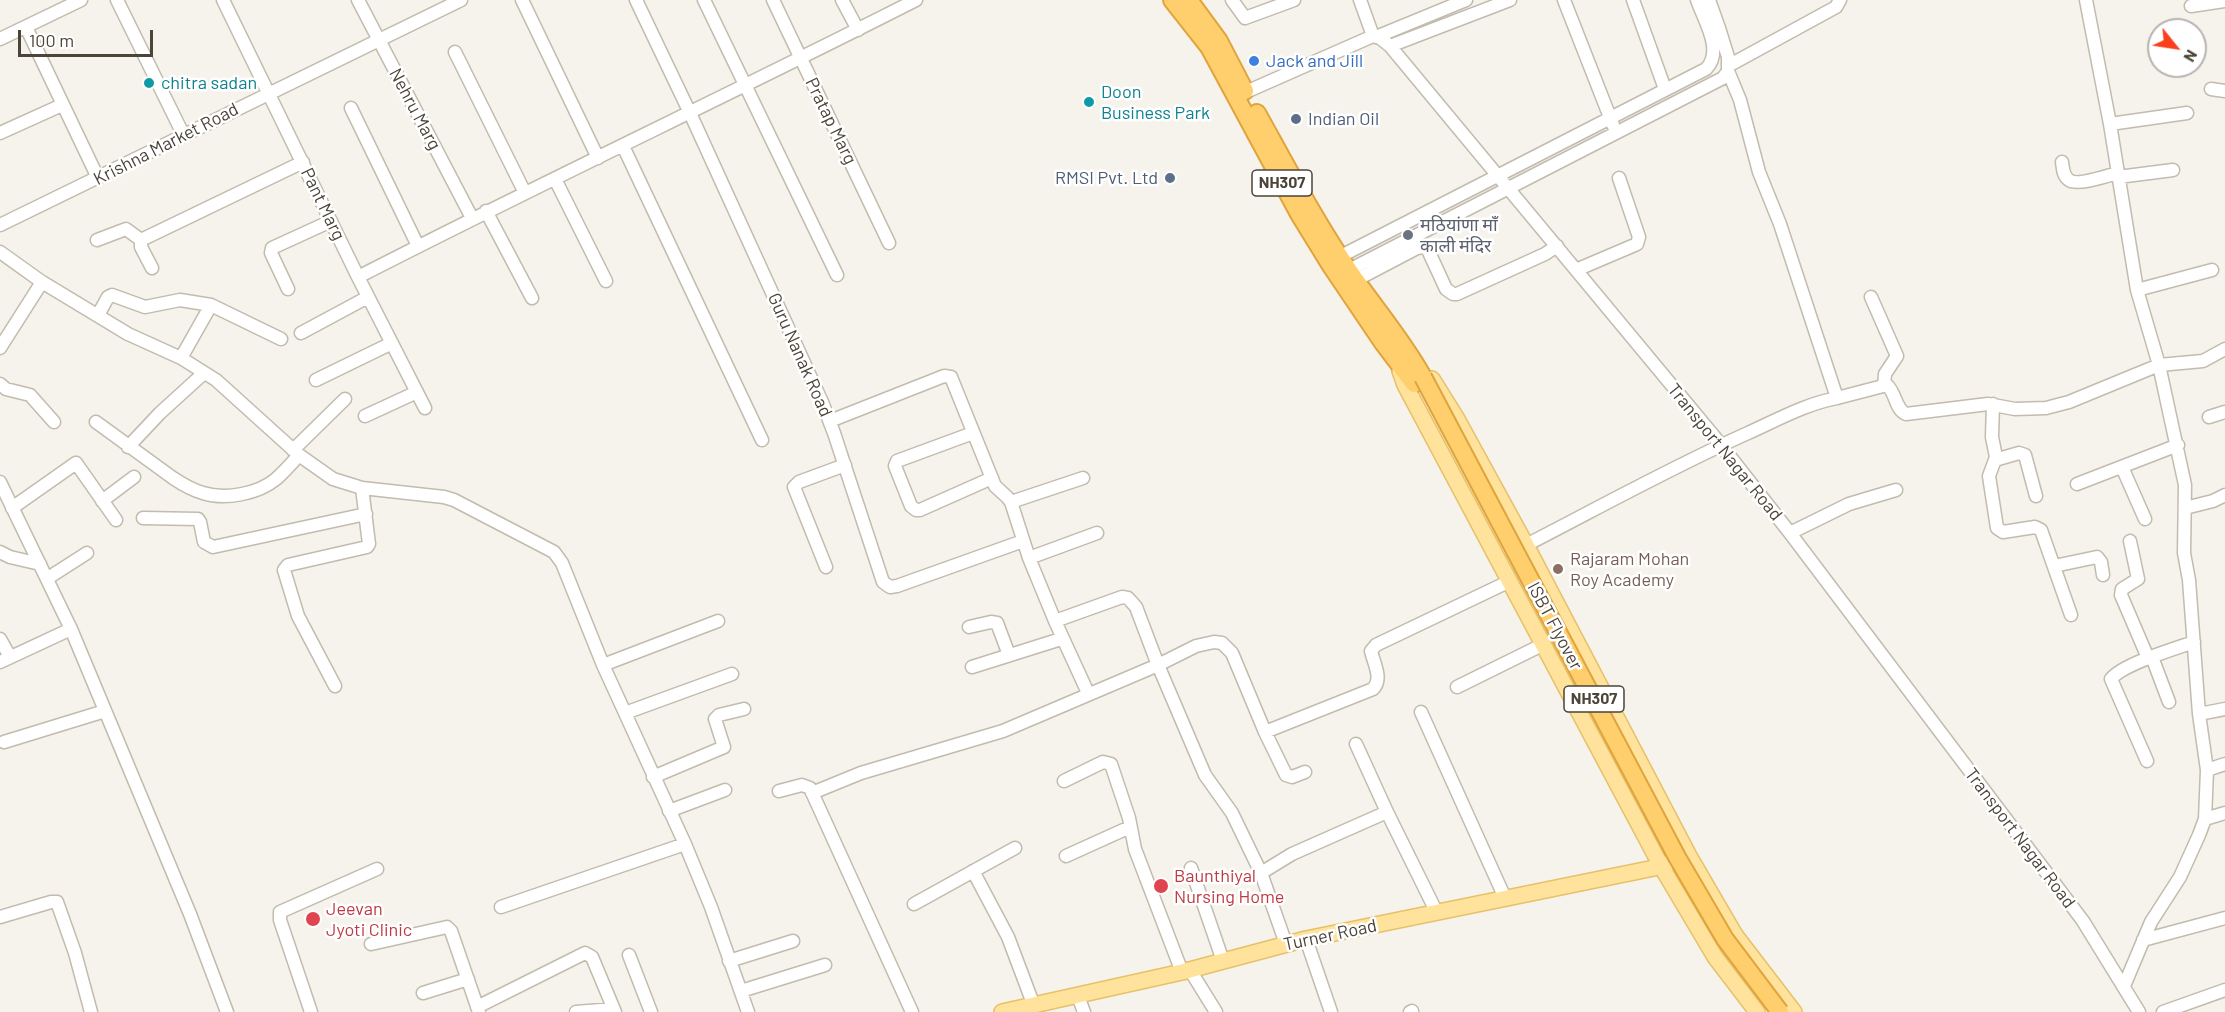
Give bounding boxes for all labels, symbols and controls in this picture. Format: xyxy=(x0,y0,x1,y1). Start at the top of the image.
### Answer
scale bar xyxy=(21,18,156,56)
north arrow xyxy=(2147,18,2207,78)
text: 100 m xyxy=(29,29,74,51)
text: N xyxy=(2180,47,2202,66)
place label: Jack and Jill xyxy=(1266,50,1363,72)
marker: Jack and Jill xyxy=(1247,54,1261,68)
street label: Nehru Marg xyxy=(385,65,445,153)
place label: chitra sadan xyxy=(161,72,257,94)
street label: Pratap Marg xyxy=(801,74,861,168)
marker: chitra sadan xyxy=(142,76,156,90)
place label: Doon Business Park xyxy=(1101,81,1210,124)
marker: Doon Business Park xyxy=(1082,95,1096,109)
street label: Krishna Market Road xyxy=(90,98,242,190)
place label: Indian Oil xyxy=(1308,108,1379,130)
marker: Indian Oil xyxy=(1289,112,1303,126)
street label: Pant Marg xyxy=(296,164,350,244)
place label: RMSI Pvt. Ltd xyxy=(1055,167,1158,189)
road number: NH307 xyxy=(1252,170,1312,196)
marker: RMSI Pvt. Ltd xyxy=(1163,171,1177,185)
place label: मठियांणा माँ काली मंदिर xyxy=(1420,214,1498,256)
marker: मठियांणा माँ काली मंदिर xyxy=(1401,228,1415,242)
street label: Guru Nanak Road xyxy=(763,290,837,420)
street label: Transport Nagar Road xyxy=(1663,379,1787,525)
place label: Rajaram Mohan Roy Academy xyxy=(1570,548,1689,590)
marker: Rajaram Mohan Roy Academy xyxy=(1551,562,1565,576)
street label: ISBT Flyover xyxy=(1523,578,1587,674)
road number: NH307 xyxy=(1564,686,1624,712)
street label: Transport Nagar Road xyxy=(1960,764,2080,912)
place label: Baunthiyal Nursing Home xyxy=(1174,865,1284,908)
marker: Baunthiyal Nursing Home xyxy=(1152,877,1170,895)
place label: Jeevan Jyoti Clinic xyxy=(326,898,412,940)
marker: Jeevan Jyoti Clinic xyxy=(304,910,322,928)
street label: Turner Road xyxy=(1281,915,1379,955)

